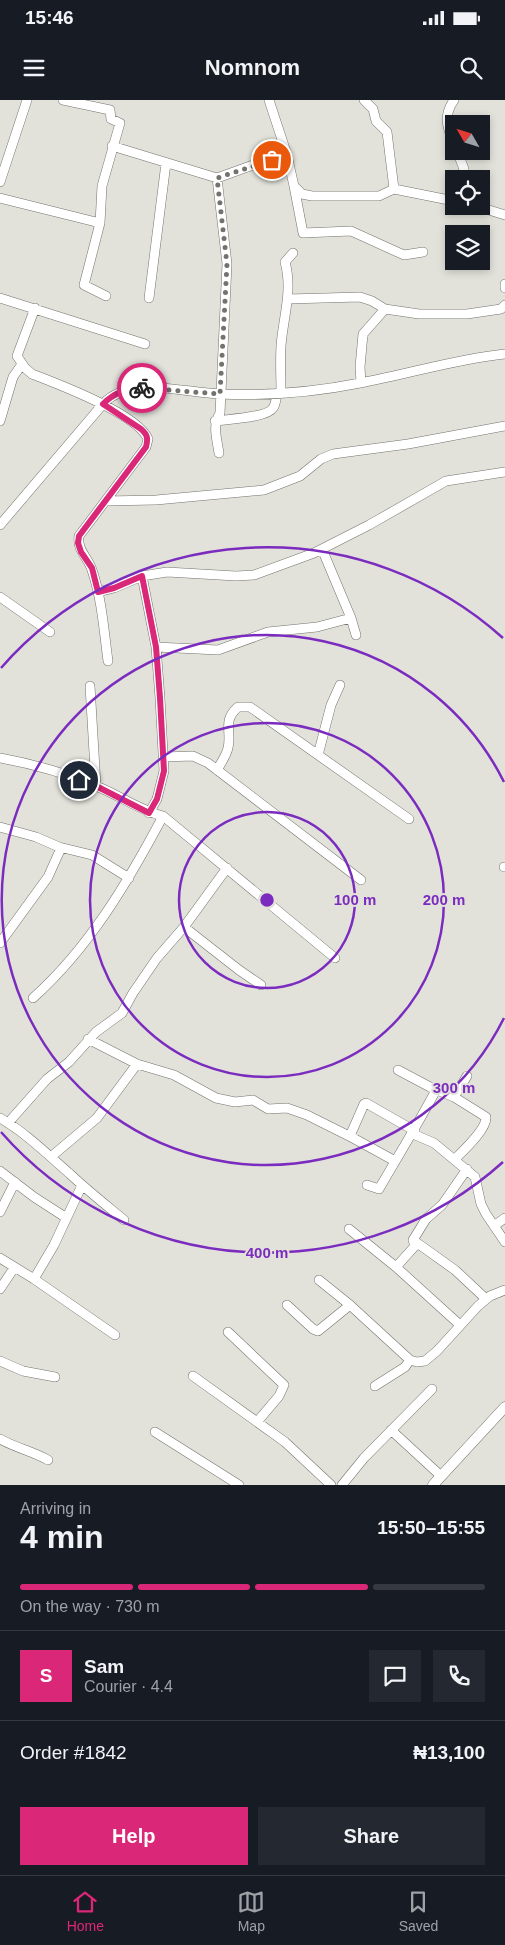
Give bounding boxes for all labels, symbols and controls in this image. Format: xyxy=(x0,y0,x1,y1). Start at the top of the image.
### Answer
text: 15:46 xyxy=(25,7,74,28)
icon: menu xyxy=(20,54,48,82)
icon: search xyxy=(457,54,485,82)
text: Nomnom xyxy=(205,55,300,80)
north arrow xyxy=(445,115,490,160)
map controls xyxy=(445,115,490,270)
pin xyxy=(251,139,293,181)
icon: bag xyxy=(258,146,286,174)
button: locate xyxy=(445,170,490,215)
button: layers xyxy=(445,225,490,270)
courier xyxy=(117,363,167,413)
icon: bike xyxy=(128,374,156,402)
pin xyxy=(58,759,100,801)
icon: home xyxy=(65,766,93,794)
centre of rings xyxy=(258,891,276,909)
text: 100 m xyxy=(334,891,376,908)
text: 200 m xyxy=(423,891,465,908)
text: 300 m xyxy=(433,1079,475,1096)
text: 400 m xyxy=(246,1244,288,1261)
text: Arriving in xyxy=(20,1500,91,1517)
text: 15:50–15:55 xyxy=(377,1517,485,1538)
text: 4 min xyxy=(20,1519,104,1555)
text: On the way · 730 m xyxy=(20,1598,160,1615)
button: chat xyxy=(369,1650,421,1702)
button: phone xyxy=(433,1650,485,1702)
text: Sam xyxy=(84,1656,124,1677)
text: S xyxy=(40,1665,52,1686)
text: Courier · 4.4 xyxy=(84,1678,173,1695)
text: Order #1842 xyxy=(20,1742,127,1763)
text: ₦13,100 xyxy=(413,1742,485,1763)
button: Help xyxy=(20,1807,248,1865)
button: Share xyxy=(258,1807,485,1865)
tab: Home xyxy=(67,1888,104,1934)
tab: Map xyxy=(237,1888,265,1934)
tab: Saved xyxy=(399,1888,438,1934)

